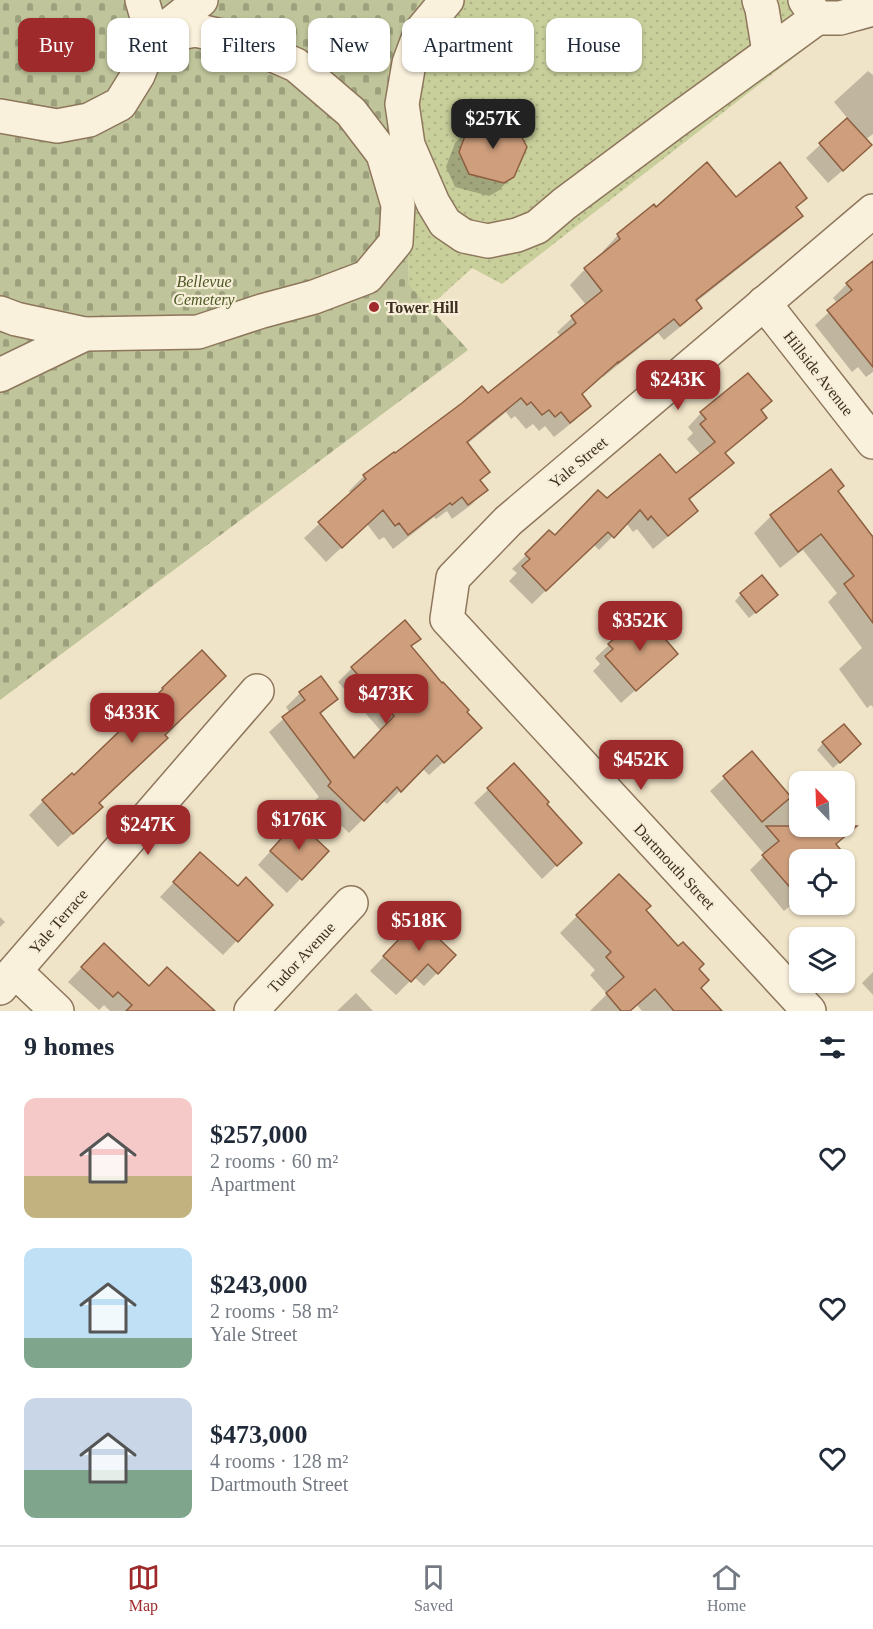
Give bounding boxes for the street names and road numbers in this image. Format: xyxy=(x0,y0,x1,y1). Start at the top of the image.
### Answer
street label: Hillside Avenue xyxy=(780,328,857,419)
street label: Yale Street xyxy=(546,433,611,491)
street label: Dartmouth Street xyxy=(631,820,719,913)
street label: Yale Terrace xyxy=(26,886,91,957)
street label: Tudor Avenue xyxy=(264,919,338,996)

